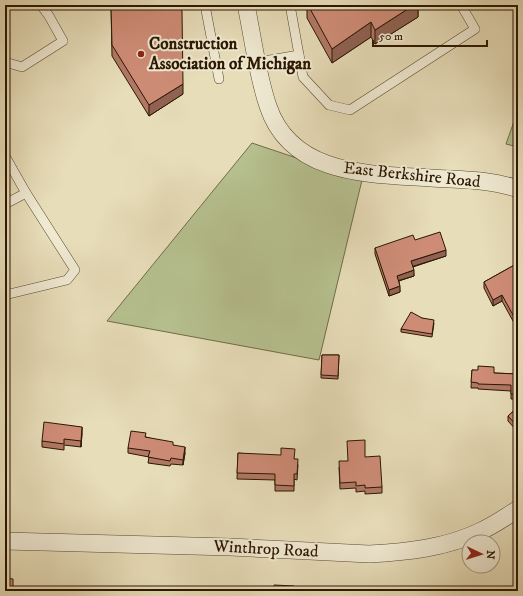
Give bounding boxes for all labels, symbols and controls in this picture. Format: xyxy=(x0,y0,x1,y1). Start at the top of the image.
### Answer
scale bar xyxy=(373,22,487,48)
text: 50 m xyxy=(379,29,403,44)
place label: Construction Association of Michigan xyxy=(148,33,311,75)
marker: Construction Association of Michigan xyxy=(136,49,146,59)
street label: East Berkshire Road xyxy=(342,157,482,193)
north arrow xyxy=(461,534,501,574)
street label: Winthrop Road xyxy=(212,535,320,563)
text: N xyxy=(483,550,497,560)

